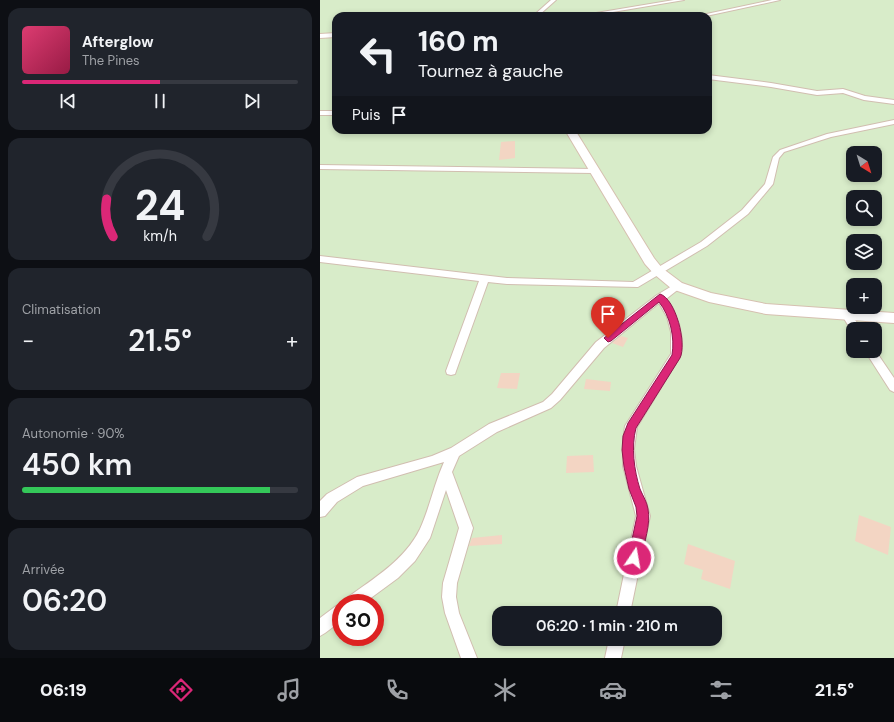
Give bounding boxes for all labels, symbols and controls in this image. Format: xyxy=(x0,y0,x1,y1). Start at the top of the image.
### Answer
text: 160 m xyxy=(418,23,499,60)
icon: left xyxy=(352,28,404,80)
text: Afterglow xyxy=(82,32,154,52)
text: The Pines xyxy=(82,52,140,69)
text: Tournez à gauche xyxy=(418,59,563,83)
icon: previous xyxy=(57,90,79,112)
icon: pause xyxy=(149,90,171,112)
icon: next xyxy=(241,90,263,112)
icon: arrive xyxy=(388,104,410,126)
text: Puis xyxy=(352,105,380,125)
north arrow xyxy=(846,146,882,182)
map controls xyxy=(846,146,882,358)
text: 24 xyxy=(135,179,185,233)
button: search xyxy=(846,190,882,226)
text: km/h xyxy=(143,227,177,245)
button: layers xyxy=(846,234,882,270)
button: + xyxy=(846,278,882,314)
pin xyxy=(591,297,625,338)
text: Climatisation xyxy=(22,301,101,318)
icon: arrive xyxy=(597,303,619,325)
text: 21.5° xyxy=(128,321,192,360)
button: − xyxy=(846,322,882,358)
text: − xyxy=(22,326,34,355)
text: + xyxy=(286,326,298,355)
text: Autonomie · 90% xyxy=(22,425,125,442)
text: 450 km xyxy=(22,445,132,484)
position arrow xyxy=(613,537,655,579)
text: Arrivée xyxy=(22,561,65,578)
text: 06:20 xyxy=(22,581,107,620)
speed limit sign: 30 xyxy=(332,594,384,646)
text: 06:20 · 1 min · 210 m xyxy=(536,616,678,636)
icon: directions xyxy=(167,676,195,704)
icon: music xyxy=(275,676,303,704)
icon: phone xyxy=(383,676,411,704)
icon: climate xyxy=(491,676,519,704)
icon: car xyxy=(599,676,627,704)
icon: filters xyxy=(707,676,735,704)
text: 06:19 xyxy=(40,678,87,702)
text: 21.5° xyxy=(815,678,854,702)

